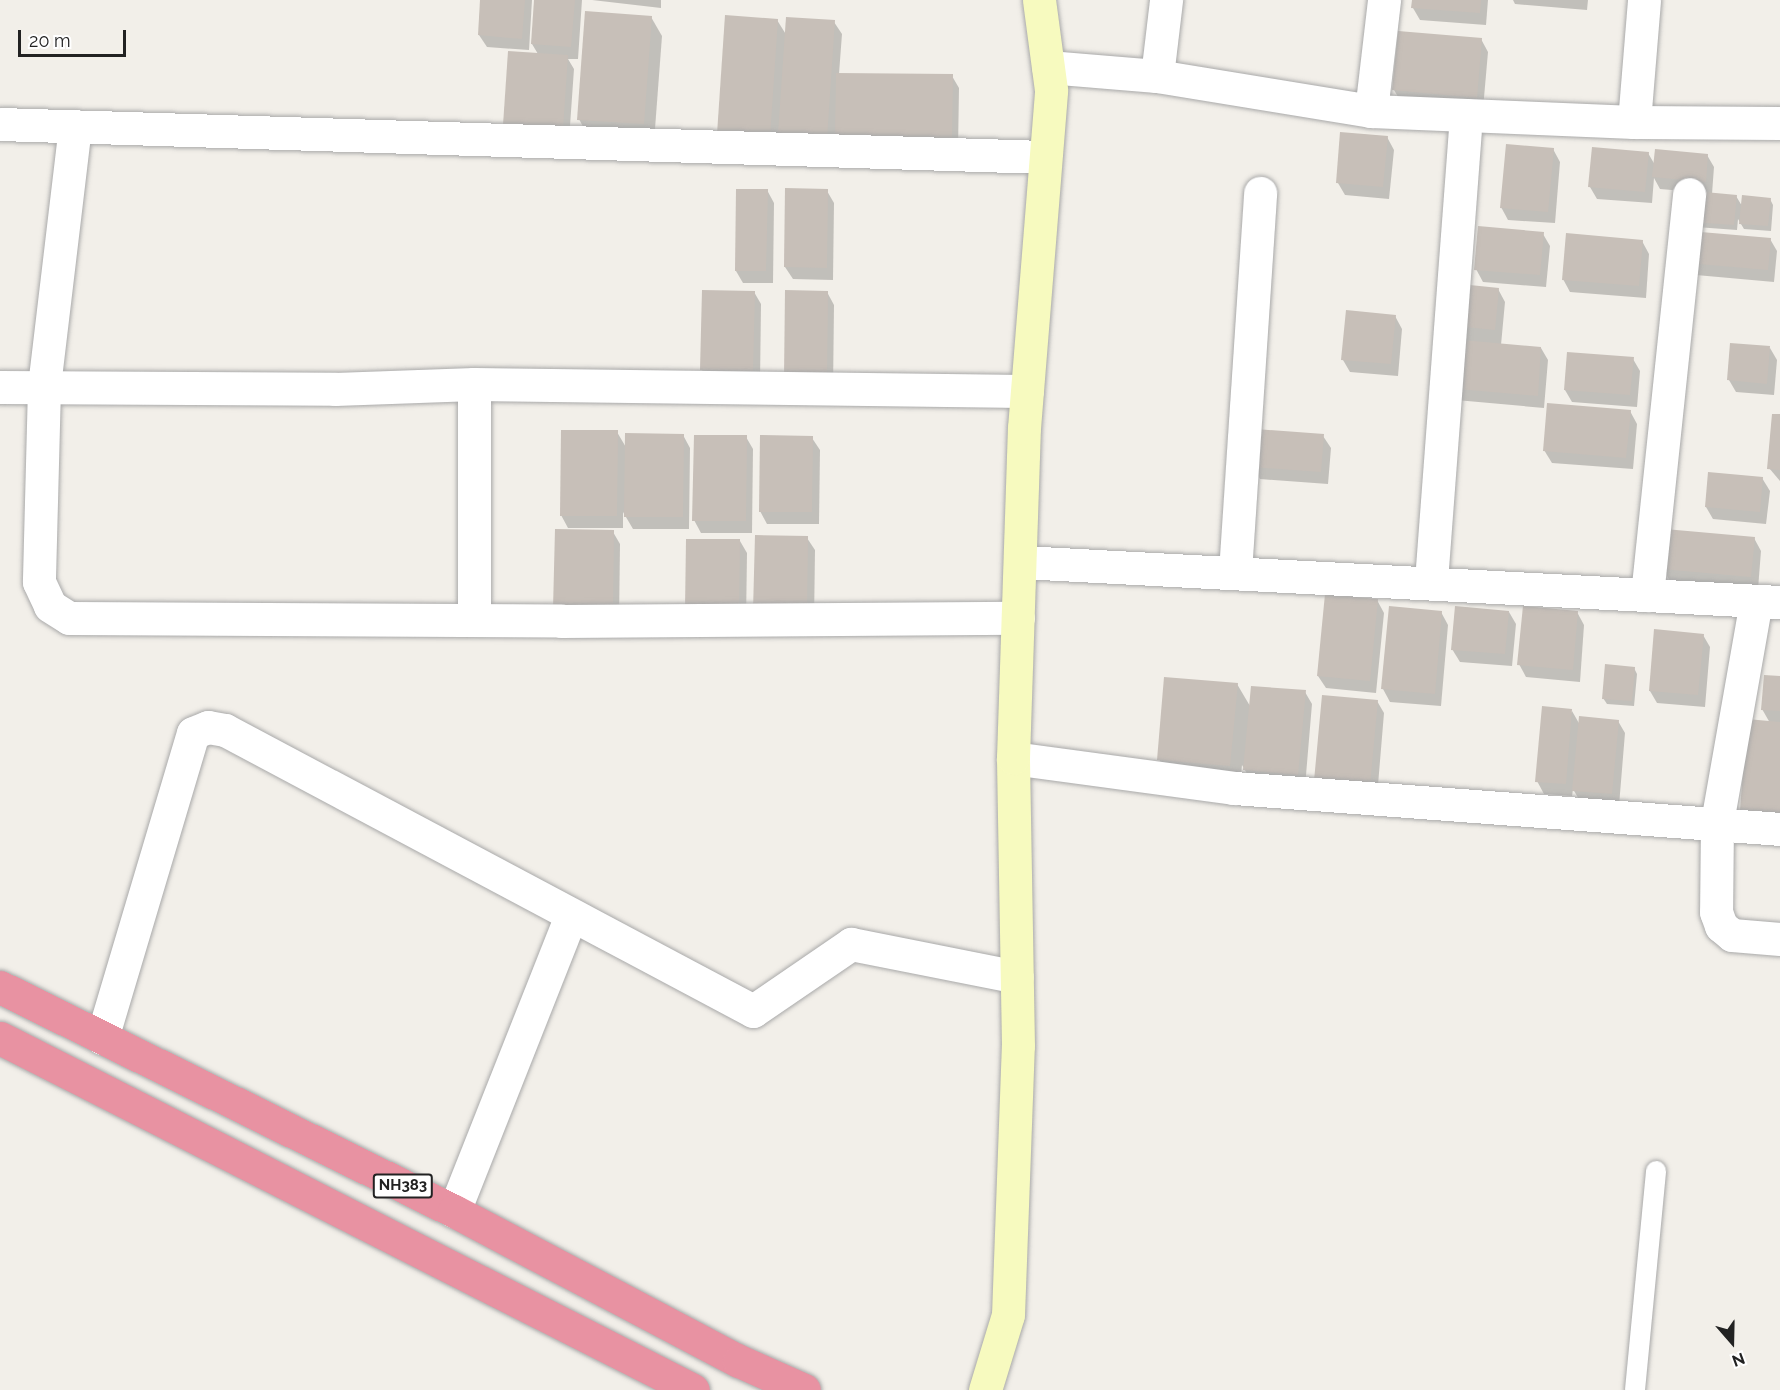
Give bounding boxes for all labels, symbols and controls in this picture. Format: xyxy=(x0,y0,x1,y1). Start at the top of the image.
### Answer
scale bar xyxy=(21,18,129,56)
text: 20 m xyxy=(29,30,71,51)
road number: NH383 xyxy=(372,1174,434,1198)
north arrow xyxy=(1702,1312,1762,1372)
text: N xyxy=(1729,1348,1747,1370)

